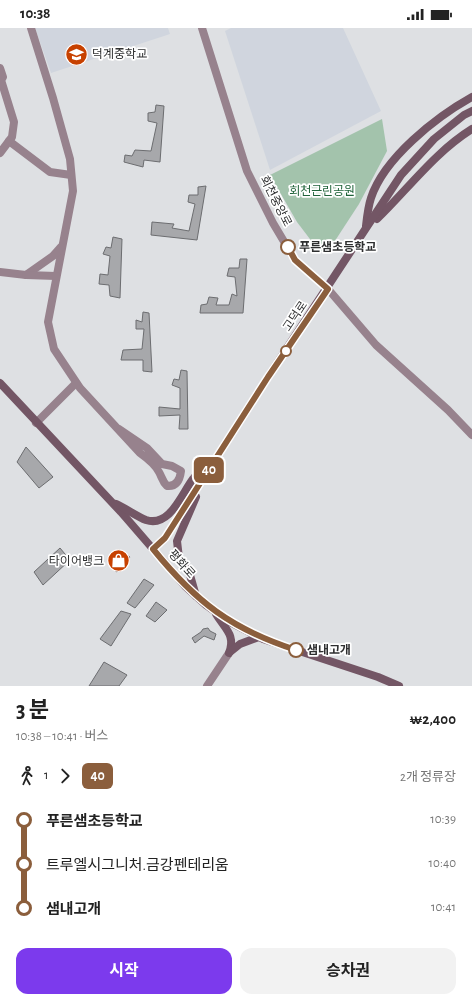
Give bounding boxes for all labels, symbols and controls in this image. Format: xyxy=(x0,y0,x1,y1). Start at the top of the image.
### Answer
text: 10:38 xyxy=(20,6,51,21)
school or university icon: 덕계중학교 xyxy=(64,41,90,67)
place label: 덕계중학교 xyxy=(92,47,147,60)
street label: 회천중앙로 xyxy=(258,173,295,228)
park label: 회천근린공원 xyxy=(289,184,355,197)
marker: 푸른샘초등학교 xyxy=(280,239,296,255)
place label: 푸른샘초등학교 xyxy=(299,240,376,253)
street label: 고덕로 xyxy=(281,299,309,333)
unlabelled marker xyxy=(280,345,292,357)
line badge: 40 xyxy=(191,457,227,483)
text: 40 xyxy=(202,463,216,477)
shop icon: 타이어뱅크 xyxy=(106,548,132,574)
street label: 평화로 xyxy=(166,548,198,580)
place label: 타이어뱅크 xyxy=(49,555,104,567)
marker: 샘내고개 xyxy=(288,642,304,658)
place label: 샘내고개 xyxy=(307,644,351,656)
text: 3 분 xyxy=(16,699,49,721)
text: ₩2,400 xyxy=(409,712,456,727)
text: 10:38 – 10:41 · 버스 xyxy=(16,730,109,743)
icon: walk xyxy=(16,765,38,787)
icon: forward xyxy=(54,765,76,787)
text: 1 xyxy=(44,769,48,782)
text: 40 xyxy=(90,769,105,783)
text: 2개 정류장 xyxy=(400,771,456,784)
text: 10:39 xyxy=(430,813,456,826)
text: 푸른샘초등학교 xyxy=(46,814,143,829)
text: 10:40 xyxy=(429,857,456,870)
text: 트루엘시그니처.금강펜테리움 xyxy=(46,858,229,873)
text: 10:41 xyxy=(431,901,456,914)
text: 샘내고개 xyxy=(46,902,101,917)
button: 시작 xyxy=(16,948,232,994)
button: 승차권 xyxy=(240,948,456,994)

